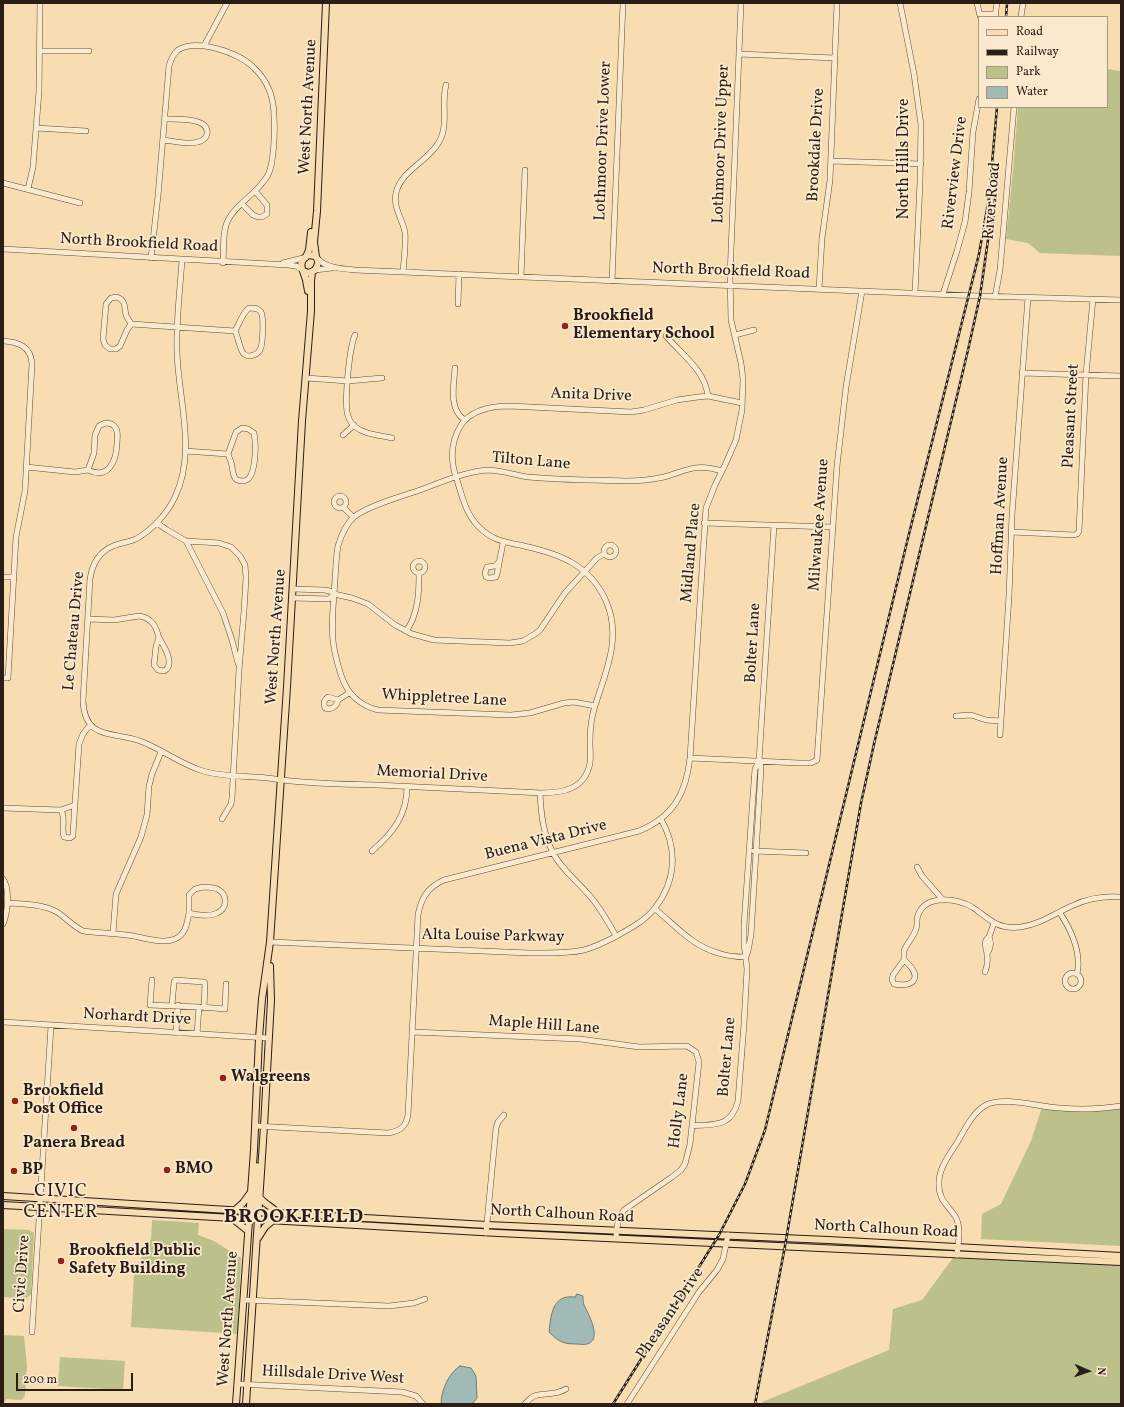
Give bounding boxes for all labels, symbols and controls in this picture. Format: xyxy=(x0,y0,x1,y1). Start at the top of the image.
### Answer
legend xyxy=(978,16,1108,108)
text: Road xyxy=(1016,24,1043,40)
street label: West North Avenue xyxy=(296,39,322,175)
text: Railway xyxy=(1016,44,1059,60)
street label: Lothmoor Drive Lower xyxy=(592,61,616,221)
street label: Lothmoor Drive Upper xyxy=(710,64,734,224)
text: Park xyxy=(1016,64,1041,80)
text: Water xyxy=(1016,84,1048,100)
street label: Brookdale Drive xyxy=(804,88,830,202)
street label: North Hills Drive xyxy=(895,99,915,219)
street label: Riverview Drive xyxy=(940,115,972,231)
street label: River Road xyxy=(980,161,1006,241)
street label: North Brookfield Road xyxy=(59,230,219,258)
street label: North Brookfield Road xyxy=(651,260,811,284)
place label: Brookfield Elementary School xyxy=(573,307,715,345)
marker: Brookfield Elementary School xyxy=(560,321,570,331)
street label: Pleasant Street xyxy=(1060,363,1084,469)
street label: Anita Drive xyxy=(550,385,632,407)
street label: Tilton Lane xyxy=(491,449,571,475)
street label: Hoffman Avenue xyxy=(988,456,1014,576)
street label: Milwaukee Avenue xyxy=(806,458,834,592)
street label: Midland Place xyxy=(678,502,706,604)
street label: West North Avenue xyxy=(263,569,291,705)
street label: Le Chateau Drive xyxy=(60,571,90,691)
street label: Bolter Lane xyxy=(742,602,766,684)
street label: Whippletree Lane xyxy=(381,686,507,712)
street label: Memorial Drive xyxy=(376,762,488,788)
street label: Buena Vista Drive xyxy=(483,817,609,865)
street label: Alta Louise Parkway xyxy=(421,926,565,948)
street label: Norhardt Drive xyxy=(82,1006,192,1030)
street label: Maple Hill Lane xyxy=(488,1013,600,1039)
street label: Bolter Lane xyxy=(715,1016,741,1098)
place label: Walgreens xyxy=(231,1068,311,1088)
street label: Holly Lane xyxy=(666,1072,694,1150)
marker: Walgreens xyxy=(218,1073,228,1083)
place label: Brookfield Post Office xyxy=(23,1082,104,1120)
marker: Brookfield Post Office xyxy=(10,1096,20,1106)
marker: Panera Bread xyxy=(69,1123,79,1133)
place label: Panera Bread xyxy=(23,1134,125,1154)
place label: BMO xyxy=(175,1160,213,1180)
place label: BP xyxy=(22,1161,43,1181)
marker: BMO xyxy=(162,1165,172,1175)
marker: BP xyxy=(9,1166,19,1176)
district label: CIVIC CENTER xyxy=(23,1182,99,1224)
street label: North Calhoun Road xyxy=(489,1202,635,1228)
district label: BROOKFIELD xyxy=(224,1206,364,1230)
street label: North Calhoun Road xyxy=(813,1217,959,1243)
street label: Civic Drive xyxy=(11,1234,35,1314)
place label: Brookfield Public Safety Building xyxy=(69,1242,201,1280)
street label: West North Avenue xyxy=(215,1251,243,1387)
marker: Brookfield Public Safety Building xyxy=(56,1256,66,1266)
street label: Pheasant Drive xyxy=(633,1264,709,1364)
north arrow xyxy=(1068,1351,1108,1391)
street label: Hillsdale Drive West xyxy=(261,1363,405,1389)
scale bar xyxy=(18,1365,135,1391)
text: N xyxy=(1093,1367,1108,1376)
text: 200 m xyxy=(23,1372,57,1388)

